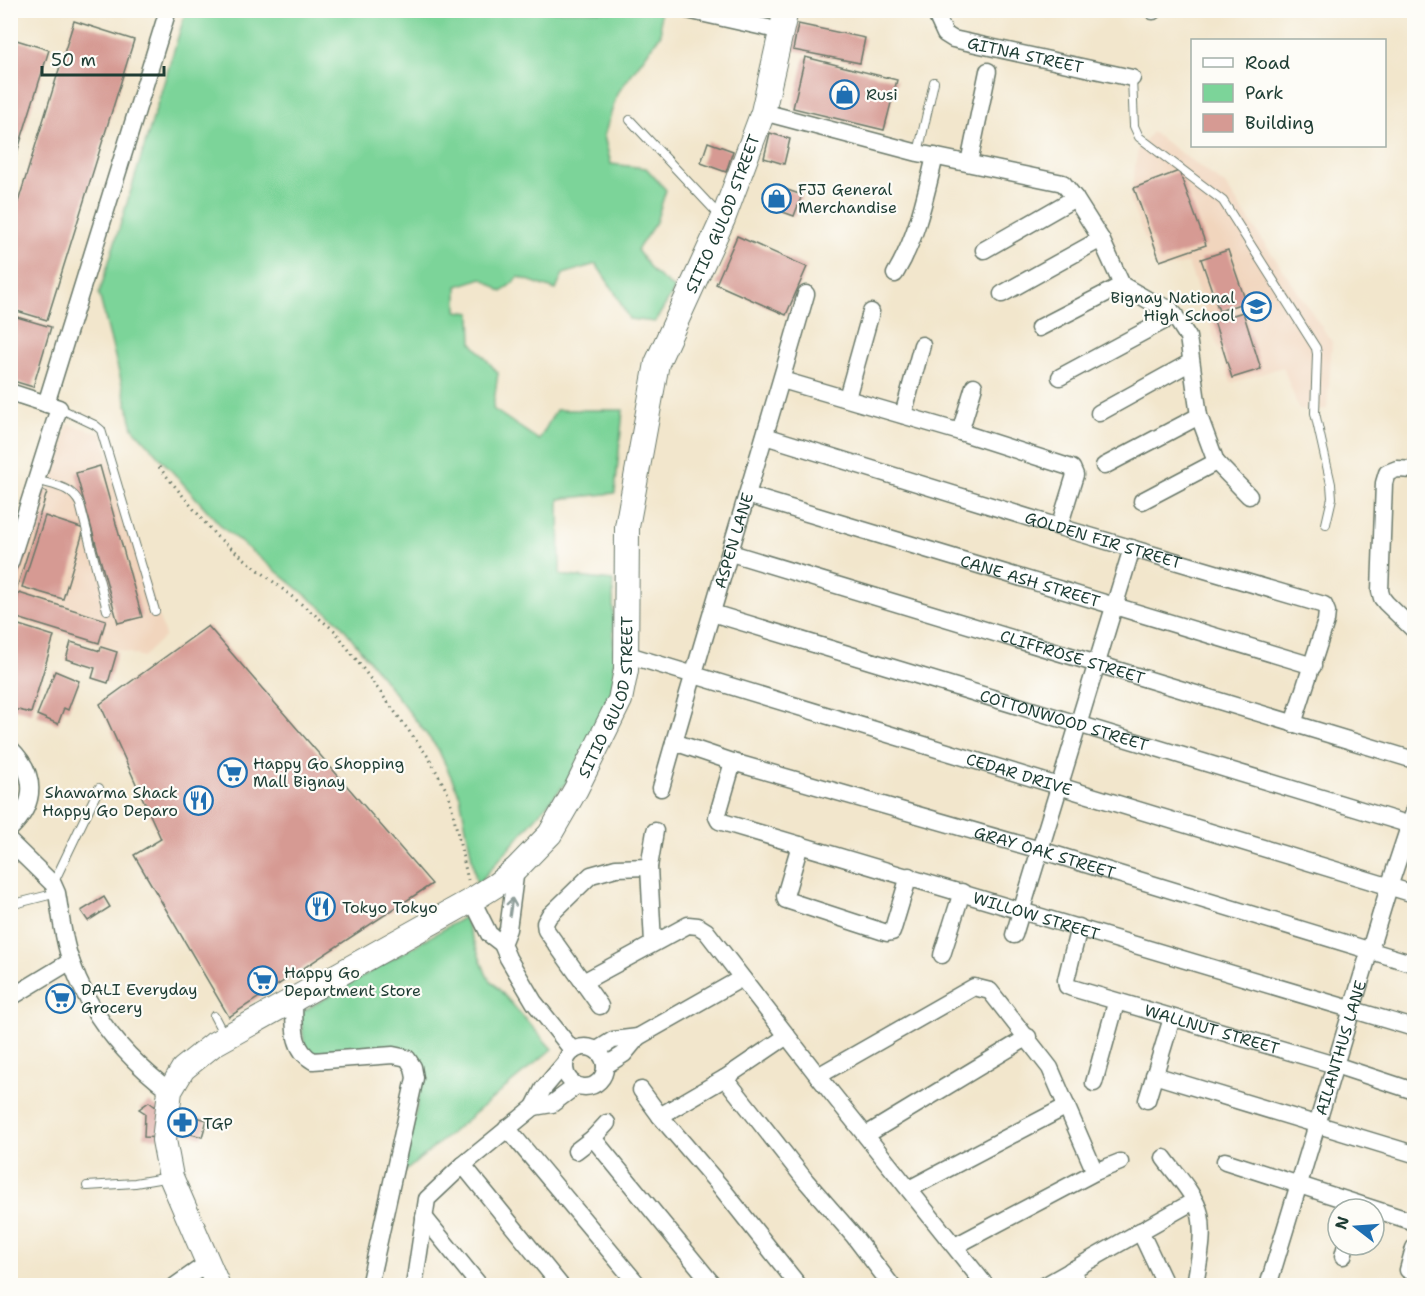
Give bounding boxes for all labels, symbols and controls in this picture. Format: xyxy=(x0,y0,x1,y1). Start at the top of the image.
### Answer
street label: GITNA STREET xyxy=(966,32,1085,78)
scale bar xyxy=(42,39,164,77)
legend xyxy=(1191,39,1386,147)
text: 50 m xyxy=(51,48,96,72)
text: Road xyxy=(1245,51,1290,75)
shop icon: Rusi xyxy=(829,78,861,110)
text: Park xyxy=(1245,81,1284,105)
place label: Rusi xyxy=(866,84,898,105)
text: Building xyxy=(1245,111,1314,135)
street label: SITIO GULOD STREET xyxy=(680,131,765,297)
place label: FJJ General Merchandise xyxy=(798,179,897,218)
shop icon: FJJ General Merchandise xyxy=(761,182,793,214)
place label: Bignay National High School xyxy=(1110,287,1235,326)
school or university icon: Bignay National High School xyxy=(1240,290,1272,322)
street label: ASPEN LANE xyxy=(710,490,758,591)
street label: GOLDEN FIR STREET xyxy=(1022,507,1184,574)
street label: CANE ASH STREET xyxy=(958,550,1103,612)
street label: SITIO GULOD STREET xyxy=(573,616,638,782)
street label: CLIFFROSE STREET xyxy=(998,625,1148,689)
street label: COTTONWOOD STREET xyxy=(977,685,1151,756)
street label: CEDAR DRIVE xyxy=(964,748,1074,800)
place label: Happy Go Shopping Mall Bignay xyxy=(253,753,404,792)
supermarket icon: Happy Go Shopping Mall Bignay xyxy=(216,756,248,788)
place label: Shawarma Shack Happy Go Deparo xyxy=(42,782,178,821)
restaurant icon: Shawarma Shack Happy Go Deparo xyxy=(183,785,215,817)
street label: GRAY OAK STREET xyxy=(972,822,1118,883)
street label: WILLOW STREET xyxy=(970,887,1102,945)
restaurant icon: Tokyo Tokyo xyxy=(305,891,337,923)
place label: Tokyo Tokyo xyxy=(342,897,438,918)
one-way arrow xyxy=(506,898,517,917)
place label: Happy Go Department Store xyxy=(284,962,421,1001)
supermarket icon: Happy Go Department Store xyxy=(247,965,279,997)
street label: AILANTHUS LANE xyxy=(1310,978,1371,1118)
place label: DALI Everyday Grocery xyxy=(81,979,197,1018)
supermarket icon: DALI Everyday Grocery xyxy=(44,982,76,1014)
street label: WALLNUT STREET xyxy=(1142,1000,1282,1059)
pharmacy icon: TGP xyxy=(166,1107,198,1139)
place label: TGP xyxy=(203,1113,233,1134)
north arrow xyxy=(1326,1197,1386,1257)
text: N xyxy=(1330,1214,1354,1232)

